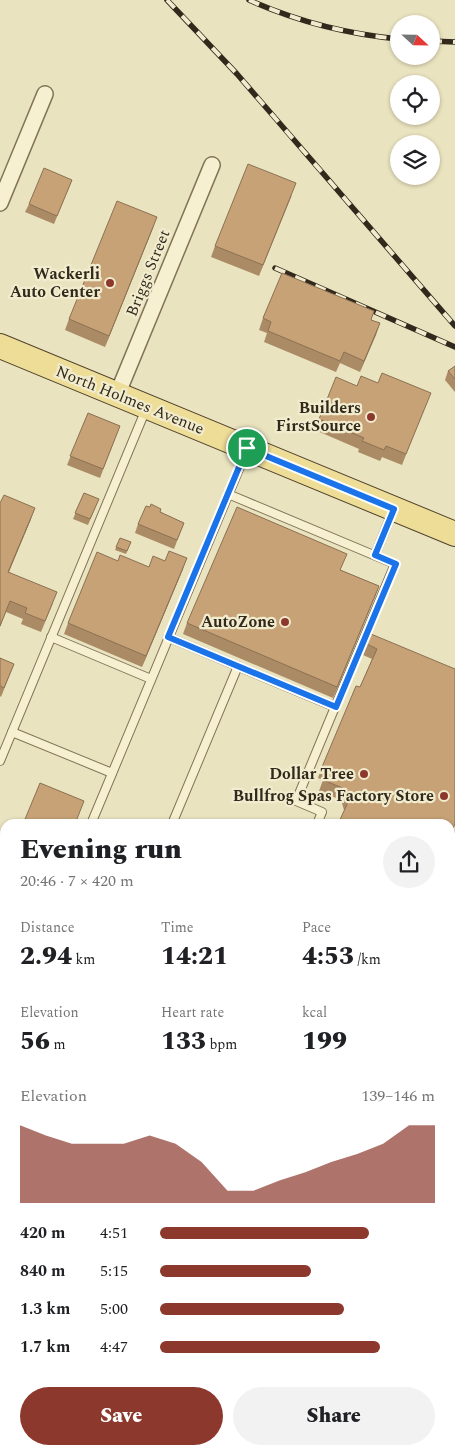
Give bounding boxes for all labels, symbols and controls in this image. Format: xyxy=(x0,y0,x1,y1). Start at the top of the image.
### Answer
north arrow xyxy=(390,15,440,65)
map controls xyxy=(390,15,440,185)
button: locate xyxy=(390,75,440,125)
button: layers xyxy=(390,135,440,185)
street label: Briggs Street xyxy=(120,226,176,320)
place label: Wackerli Auto Center xyxy=(10,262,100,304)
marker: Wackerli Auto Center xyxy=(104,277,116,289)
street label: North Holmes Avenue xyxy=(52,359,208,441)
place label: Builders FirstSource xyxy=(276,396,361,438)
marker: Builders FirstSource xyxy=(365,411,377,423)
pin xyxy=(226,427,268,469)
icon: arrive xyxy=(233,434,261,462)
place label: AutoZone xyxy=(201,610,275,634)
marker: AutoZone xyxy=(279,616,291,628)
place label: Dollar Tree xyxy=(269,762,354,786)
marker: Dollar Tree xyxy=(358,768,370,780)
place label: Bullfrog Spas Factory Store xyxy=(233,784,434,808)
marker: Bullfrog Spas Factory Store xyxy=(438,790,450,802)
text: Evening run xyxy=(20,828,182,871)
button: share xyxy=(383,836,435,888)
text: 20:46 · 7 × 420 m xyxy=(20,869,134,893)
text: Distance xyxy=(20,917,75,938)
text: Time xyxy=(161,917,194,938)
text: Pace xyxy=(302,917,331,938)
text: 2.94 xyxy=(20,938,72,976)
text: 14:21 xyxy=(161,938,228,976)
text: 4:53 xyxy=(302,938,354,976)
text: km xyxy=(72,949,95,970)
text: /km xyxy=(354,949,381,970)
text: Elevation xyxy=(20,1002,79,1023)
text: Heart rate xyxy=(161,1002,224,1023)
text: kcal xyxy=(302,1002,327,1023)
text: 56 xyxy=(20,1023,50,1061)
text: 133 xyxy=(161,1023,206,1061)
text: 199 xyxy=(302,1023,347,1061)
text: m xyxy=(50,1034,66,1055)
text: bpm xyxy=(206,1034,237,1055)
text: Elevation xyxy=(20,1084,87,1108)
text: 139–146 m xyxy=(361,1084,435,1108)
text: 420 m xyxy=(20,1221,65,1245)
text: 4:51 xyxy=(100,1221,128,1245)
text: 840 m xyxy=(20,1259,65,1283)
text: 5:15 xyxy=(100,1259,128,1283)
text: 1.3 km xyxy=(20,1297,70,1321)
text: 5:00 xyxy=(100,1297,128,1321)
text: 1.7 km xyxy=(20,1335,70,1359)
text: 4:47 xyxy=(100,1335,128,1359)
button: Save xyxy=(20,1387,223,1445)
button: Share xyxy=(233,1387,435,1445)

